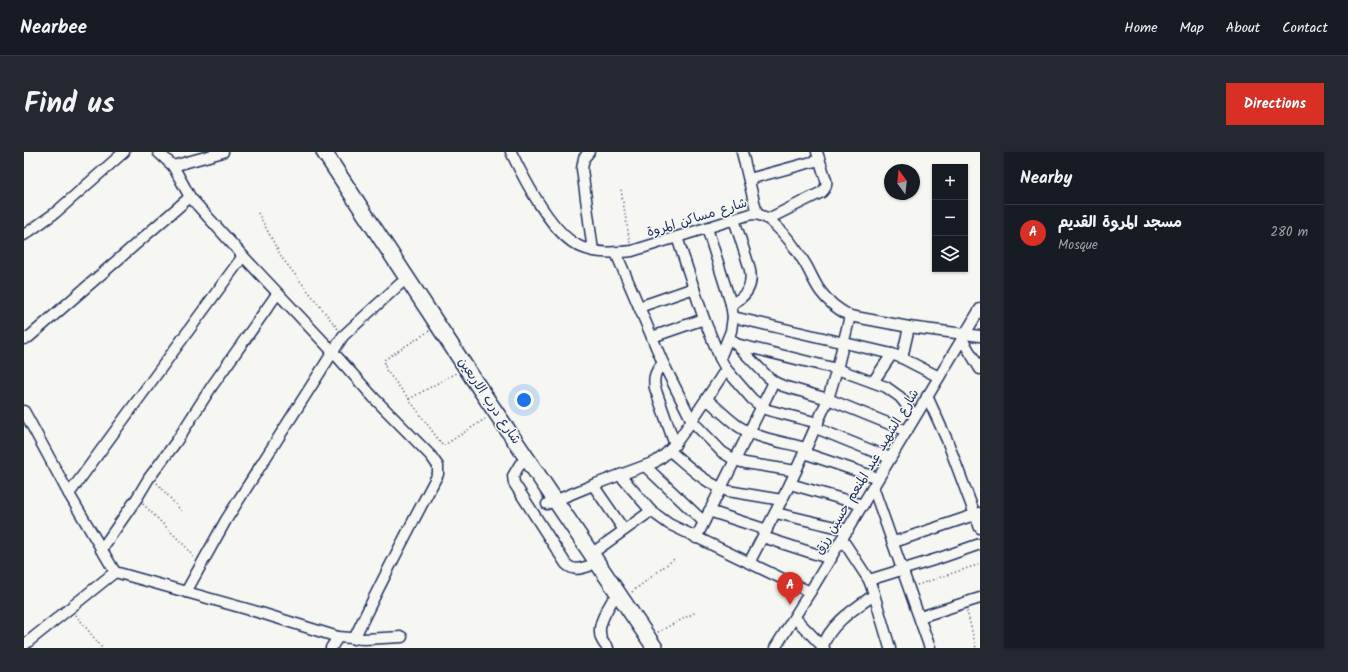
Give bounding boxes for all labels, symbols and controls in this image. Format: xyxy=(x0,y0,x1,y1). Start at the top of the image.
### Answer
text: Nearbee xyxy=(20,13,87,43)
text: Home xyxy=(1124,17,1158,39)
text: Map xyxy=(1180,17,1204,39)
text: About xyxy=(1226,17,1260,39)
text: Contact xyxy=(1282,17,1328,39)
text: Find us xyxy=(24,82,115,127)
button: Directions xyxy=(1226,83,1324,125)
north arrow xyxy=(884,164,920,200)
map controls xyxy=(932,164,968,272)
button: + xyxy=(932,164,968,200)
text: Nearby xyxy=(1020,165,1072,192)
street label: شارع مساكن المروة xyxy=(644,193,750,243)
button: − xyxy=(932,200,968,236)
text: مسجد المروة القديم xyxy=(1058,211,1182,235)
text: A xyxy=(1029,222,1037,243)
text: 280 m xyxy=(1271,222,1308,243)
text: Mosque xyxy=(1058,235,1098,256)
button: layers xyxy=(932,236,968,272)
street label: شارع درب الاربعين xyxy=(452,353,526,449)
street label: شارع الشهيد عبد المنعم حسين رزق xyxy=(809,385,925,559)
your location xyxy=(514,390,534,410)
pin: A xyxy=(777,572,803,605)

